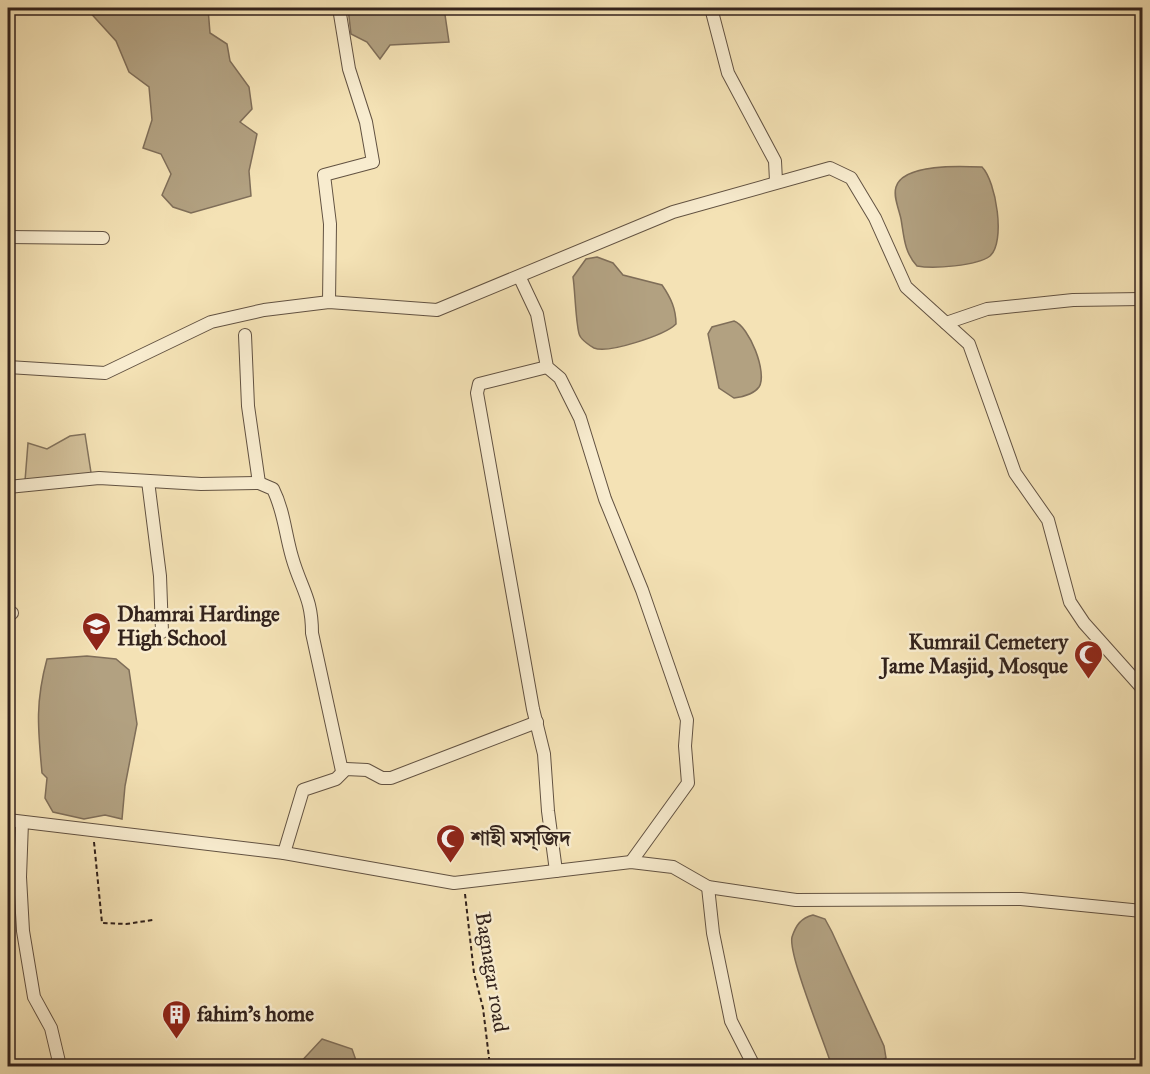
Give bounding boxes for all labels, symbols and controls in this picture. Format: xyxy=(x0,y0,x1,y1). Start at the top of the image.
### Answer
place label: Dhamrai Hardinge High School xyxy=(117,601,280,651)
school or university icon: Dhamrai Hardinge High School xyxy=(80,610,112,652)
place label: Kumrail Cemetery Jame Masjid, Mosque xyxy=(878,629,1069,680)
mosque icon: Kumrail Cemetery Jame Masjid, Mosque xyxy=(1073,638,1105,680)
mosque icon: শাহী মস্জিদ xyxy=(434,822,466,864)
place label: শাহী মস্জিদ xyxy=(470,825,572,851)
street label: Bagnagar road xyxy=(470,910,514,1035)
building icon: fahim's home xyxy=(160,998,192,1040)
place label: fahim's home xyxy=(196,1001,314,1027)

